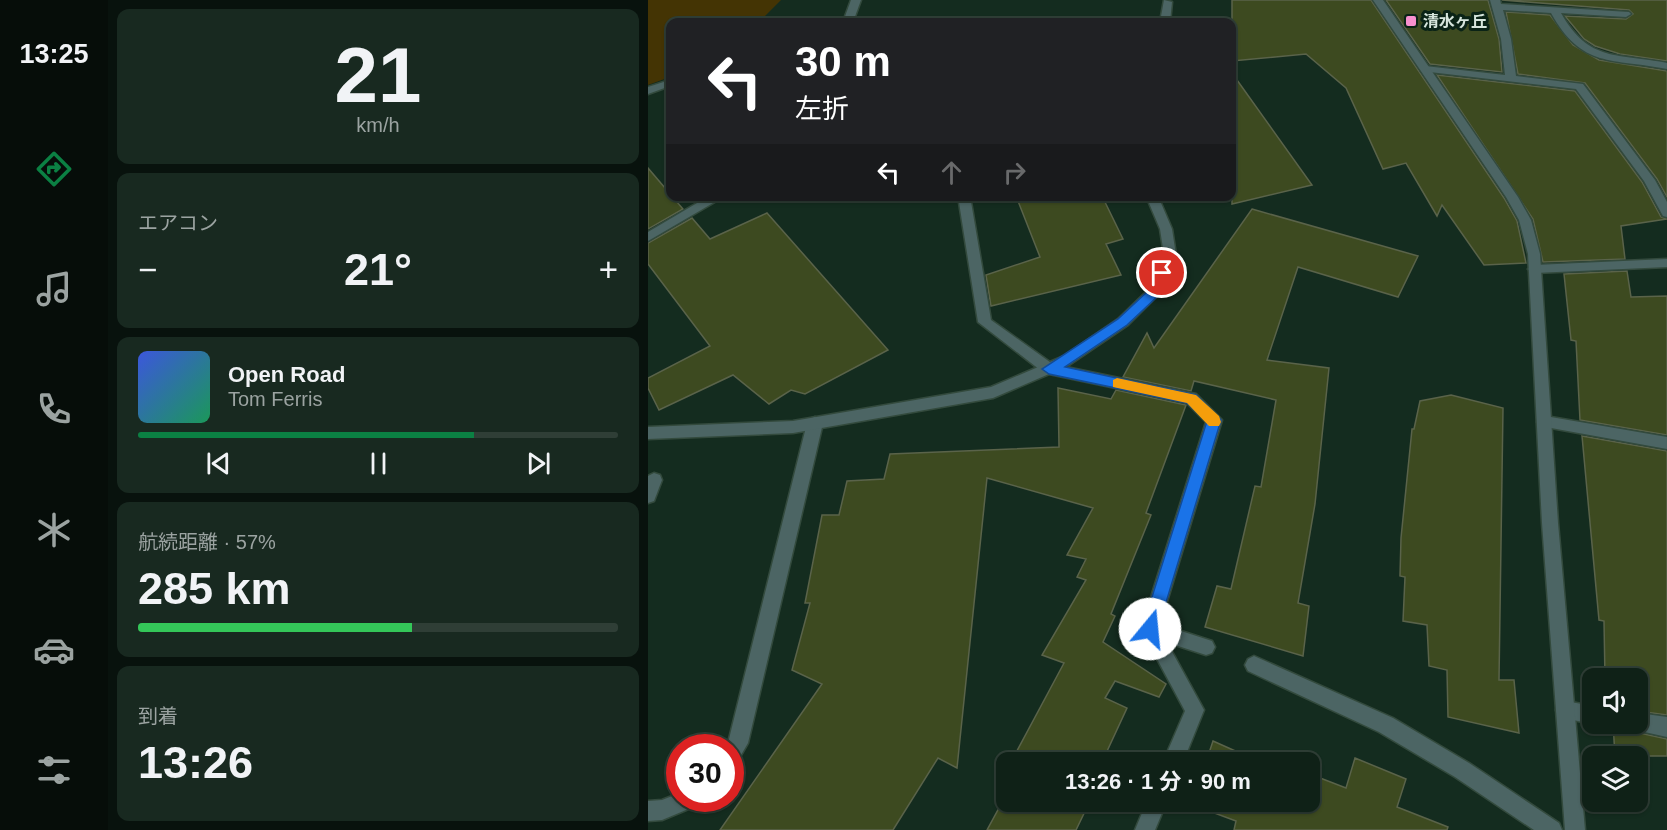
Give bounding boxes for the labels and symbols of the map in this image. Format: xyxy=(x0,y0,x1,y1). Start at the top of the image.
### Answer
place label: 清水ヶ丘 xyxy=(1423,13,1487,30)
marker: 清水ヶ丘 xyxy=(1404,14,1418,28)
pin xyxy=(1136,247,1187,298)
position arrow xyxy=(1118,597,1182,661)
speed limit sign: 30 xyxy=(666,734,744,812)

